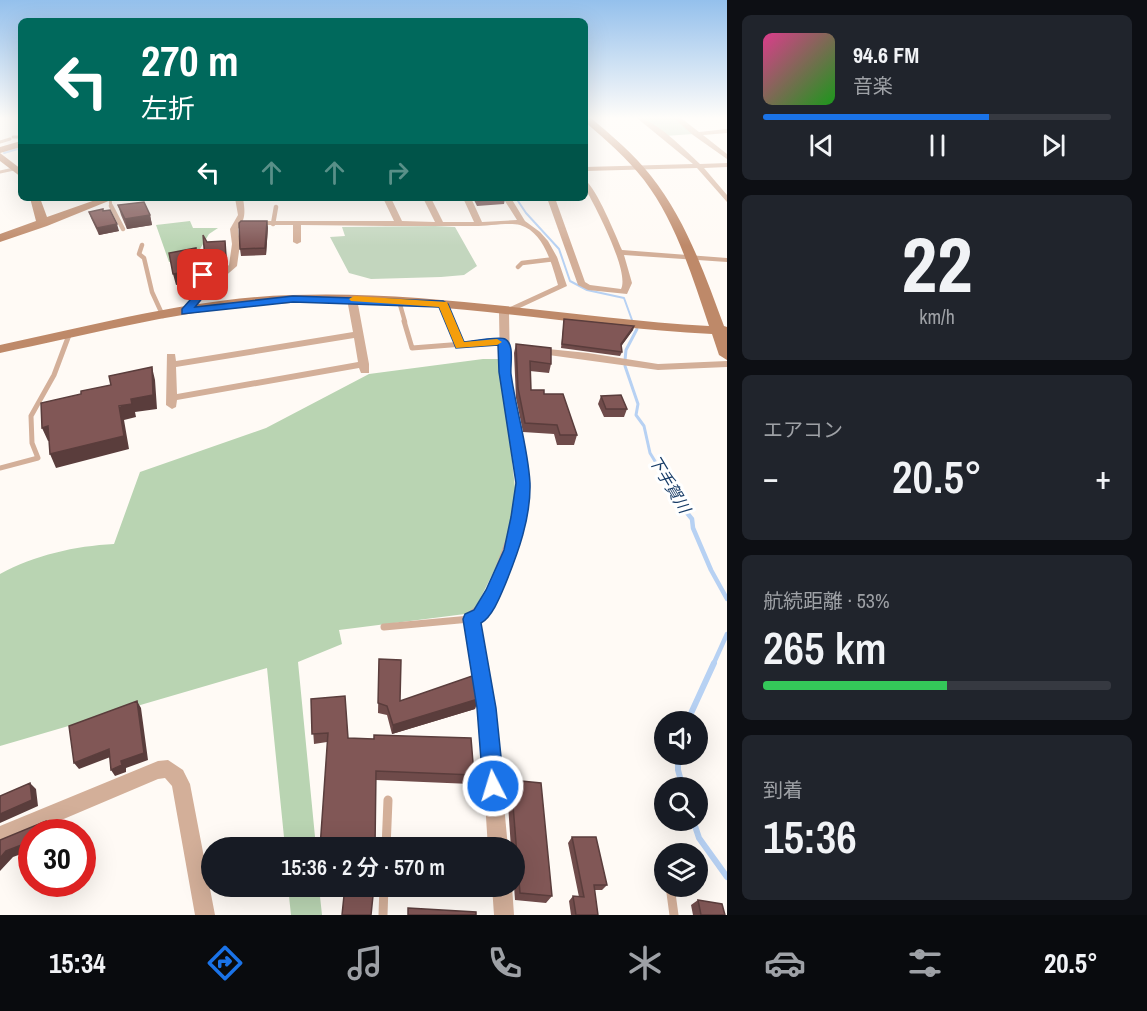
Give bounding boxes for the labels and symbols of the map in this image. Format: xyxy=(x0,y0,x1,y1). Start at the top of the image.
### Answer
pin xyxy=(177,249,228,300)
water label: 下手賀川 xyxy=(644,451,697,519)
position arrow xyxy=(461,754,525,818)
speed limit sign: 30 xyxy=(18,819,96,897)

